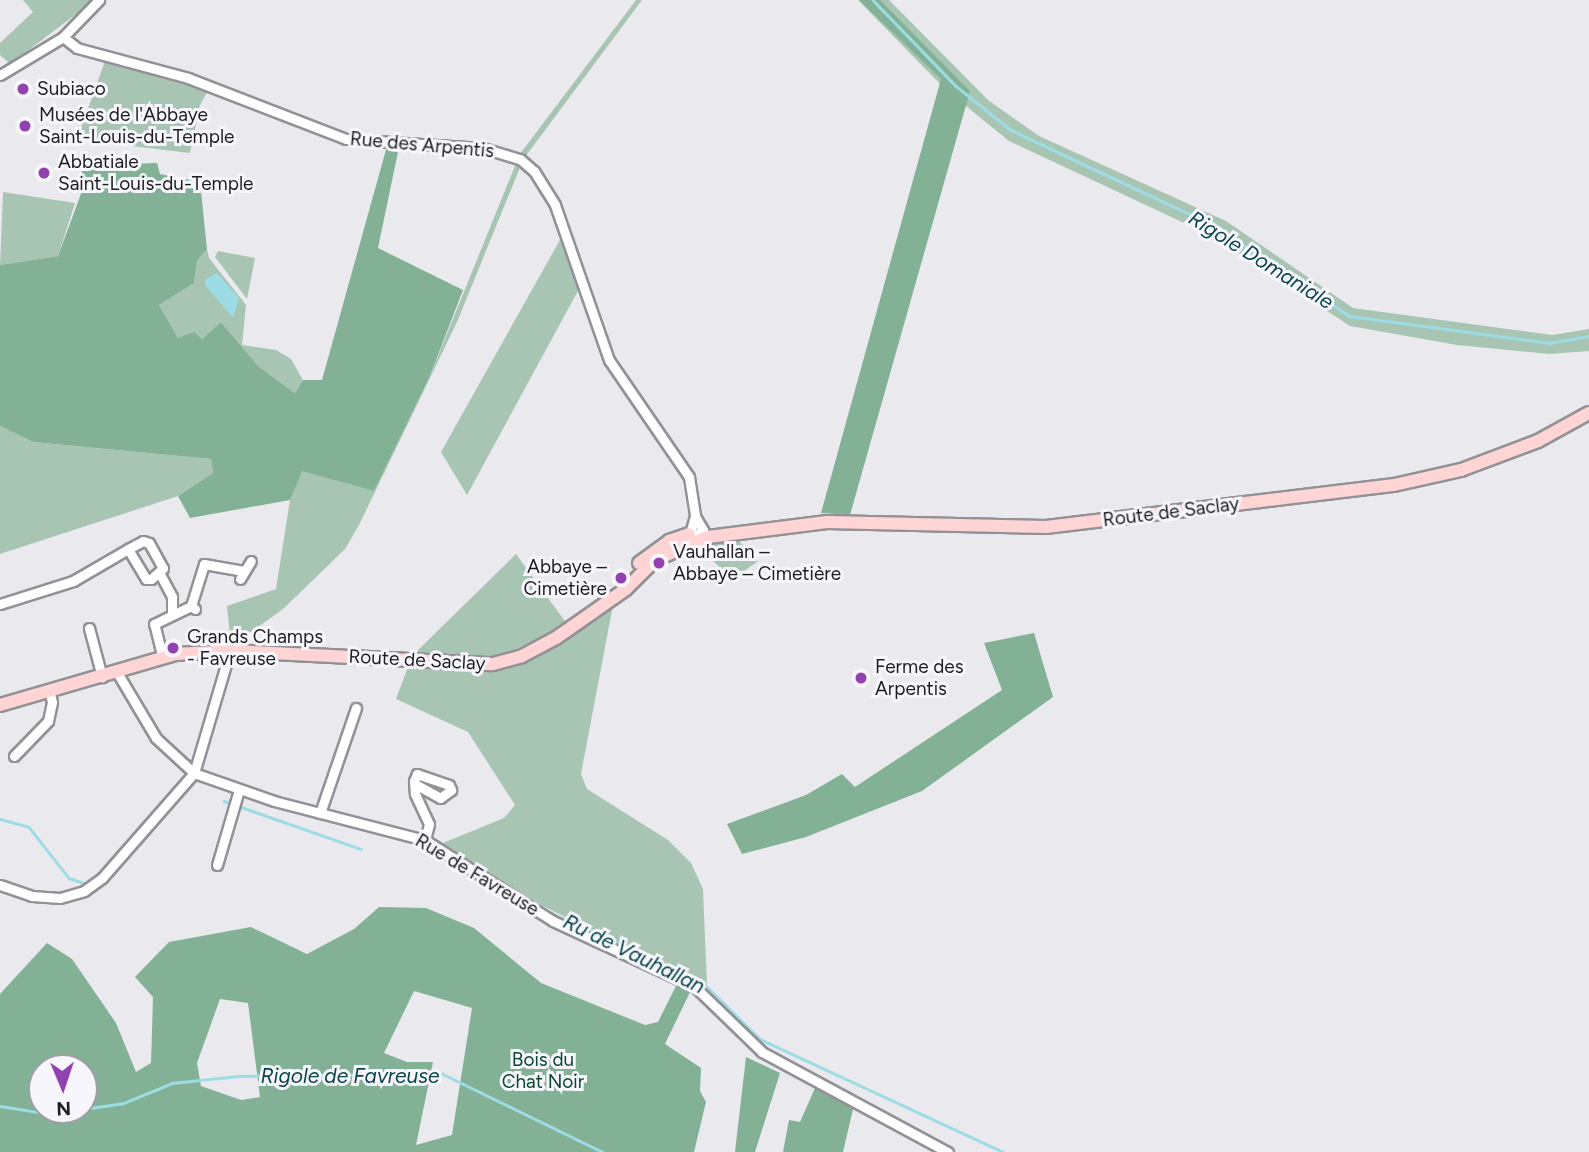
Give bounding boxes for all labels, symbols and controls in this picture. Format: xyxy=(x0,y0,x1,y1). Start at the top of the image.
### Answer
place label: Subiaco xyxy=(37,78,106,100)
marker: Subiaco xyxy=(15,81,31,97)
place label: Musées de l'Abbaye Saint-Louis-du-Temple xyxy=(39,104,234,148)
marker: Musées de l'Abbaye Saint-Louis-du-Temple xyxy=(17,118,33,134)
street label: Rue des Arpentis xyxy=(349,127,495,163)
place label: Abbatiale Saint-Louis-du-Temple xyxy=(58,151,253,195)
marker: Abbatiale Saint-Louis-du-Temple xyxy=(36,165,52,181)
water label: Rigole Domaniale xyxy=(1184,205,1338,315)
street label: Route de Saclay xyxy=(1101,492,1241,532)
place label: Vauhallan – Abbaye – Cimetière xyxy=(673,541,841,585)
marker: Vauhallan – Abbaye – Cimetière xyxy=(651,555,667,571)
place label: Abbaye – Cimetière xyxy=(524,556,607,600)
marker: Abbaye – Cimetière xyxy=(613,570,629,586)
place label: Grands Champs - Favreuse xyxy=(187,626,323,670)
marker: Grands Champs - Favreuse xyxy=(165,640,181,656)
street label: Route de Saclay xyxy=(348,645,486,675)
place label: Ferme des Arpentis xyxy=(875,656,964,700)
marker: Ferme des Arpentis xyxy=(853,670,869,686)
street label: Rue de Favreuse xyxy=(411,829,543,921)
water label: Ru de Vauhallan xyxy=(559,909,709,999)
park label: Bois du Chat Noir xyxy=(502,1049,584,1093)
north arrow xyxy=(28,1054,98,1124)
water label: Rigole de Favreuse xyxy=(260,1063,440,1089)
text: N xyxy=(56,1097,71,1120)

